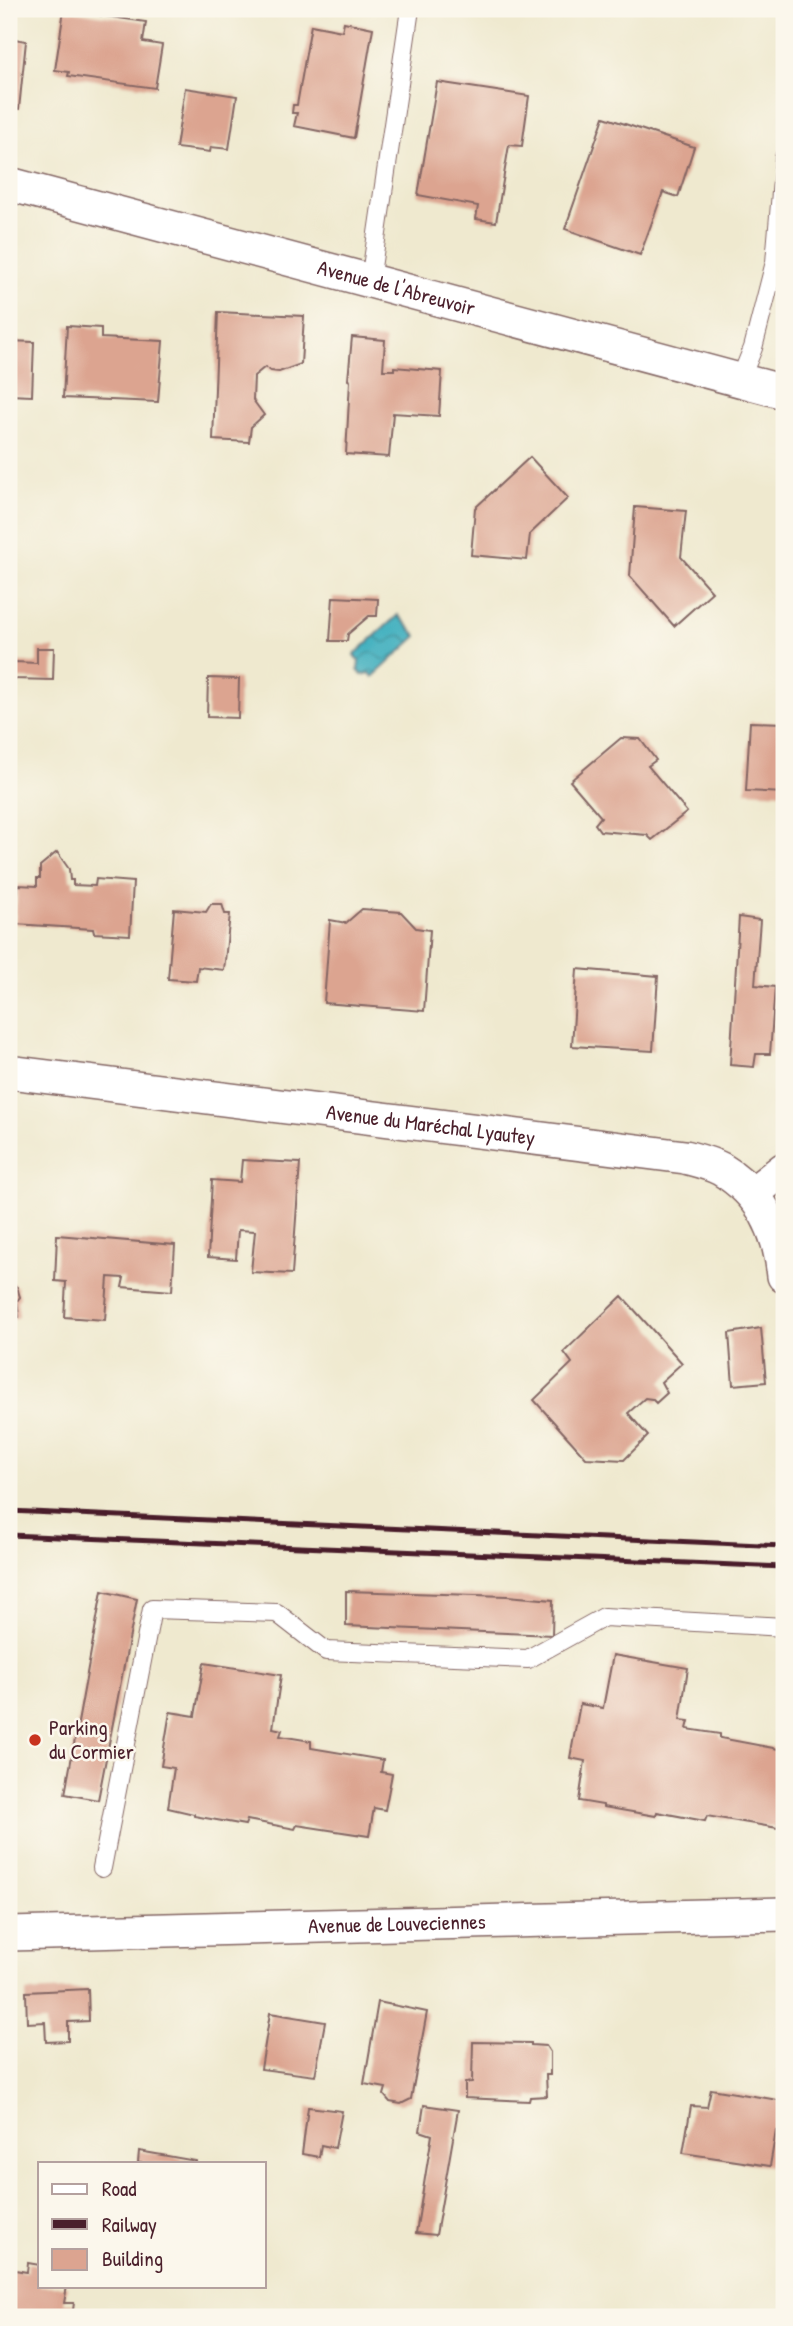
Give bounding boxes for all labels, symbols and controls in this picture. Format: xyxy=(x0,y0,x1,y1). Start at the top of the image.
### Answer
street label: Avenue de l'Abreuvoir xyxy=(314,252,478,322)
street label: Avenue du Maréchal Lyautey xyxy=(325,1097,537,1152)
place label: Parking du Cormier xyxy=(49,1713,134,1766)
marker: Parking du Cormier xyxy=(27,1732,43,1748)
street label: Avenue de Louveciennes xyxy=(308,1907,486,1940)
legend xyxy=(38,2162,266,2288)
text: Road xyxy=(102,2174,136,2203)
text: Railway xyxy=(102,2210,157,2239)
text: Building xyxy=(102,2244,163,2273)

